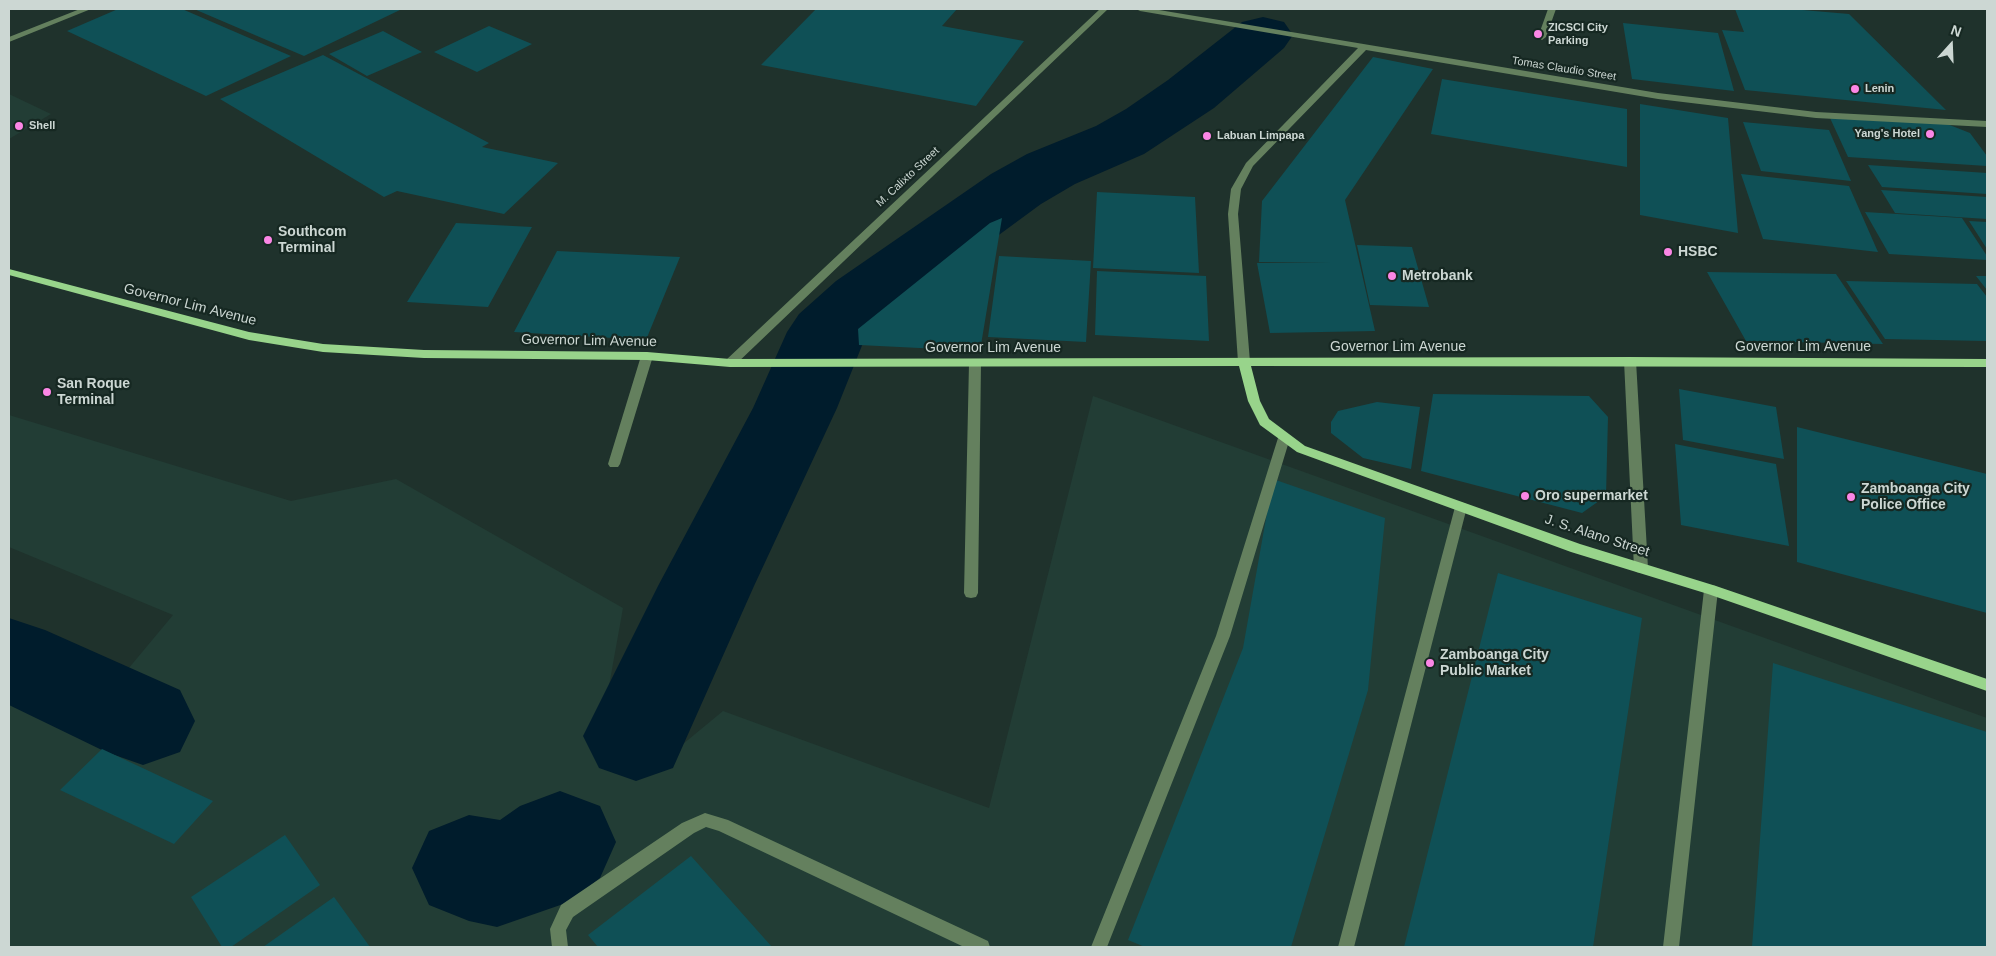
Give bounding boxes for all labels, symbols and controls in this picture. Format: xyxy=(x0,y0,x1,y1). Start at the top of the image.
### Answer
north arrow xyxy=(1926,20,1976,70)
place label: ZICSCI City Parking xyxy=(1548,21,1608,47)
text: N xyxy=(1949,22,1964,40)
marker: ZICSCI City Parking xyxy=(1532,28,1544,40)
street label: Tomas Claudio Street xyxy=(1511,54,1617,84)
place label: Lenin xyxy=(1865,82,1894,96)
marker: Lenin xyxy=(1849,83,1861,95)
place label: Shell xyxy=(29,119,55,133)
marker: Shell xyxy=(13,120,25,132)
place label: Yang's Hotel xyxy=(1854,127,1920,141)
marker: Yang's Hotel xyxy=(1924,128,1936,140)
place label: Labuan Limpapa xyxy=(1217,129,1304,143)
marker: Labuan Limpapa xyxy=(1201,130,1213,142)
street label: M. Calixto Street xyxy=(874,144,942,210)
place label: Southcom Terminal xyxy=(278,224,346,256)
marker: Southcom Terminal xyxy=(262,234,274,246)
place label: HSBC xyxy=(1678,244,1718,260)
marker: HSBC xyxy=(1662,246,1674,258)
place label: Metrobank xyxy=(1402,268,1473,284)
marker: Metrobank xyxy=(1386,270,1398,282)
street label: Governor Lim Avenue xyxy=(122,280,258,330)
street label: Governor Lim Avenue xyxy=(521,331,657,351)
street label: Governor Lim Avenue xyxy=(1330,339,1466,355)
street label: Governor Lim Avenue xyxy=(1735,339,1871,355)
street label: Governor Lim Avenue xyxy=(925,340,1061,356)
place label: San Roque Terminal xyxy=(57,376,130,408)
marker: San Roque Terminal xyxy=(41,386,53,398)
place label: Zamboanga City Police Office xyxy=(1861,481,1970,514)
place label: Oro supermarket xyxy=(1535,488,1648,504)
marker: Oro supermarket xyxy=(1519,490,1531,502)
marker: Zamboanga City Police Office xyxy=(1845,491,1857,503)
street label: J. S. Alano Street xyxy=(1543,511,1651,561)
place label: Zamboanga City Public Market xyxy=(1440,647,1549,680)
marker: Zamboanga City Public Market xyxy=(1424,657,1436,669)

